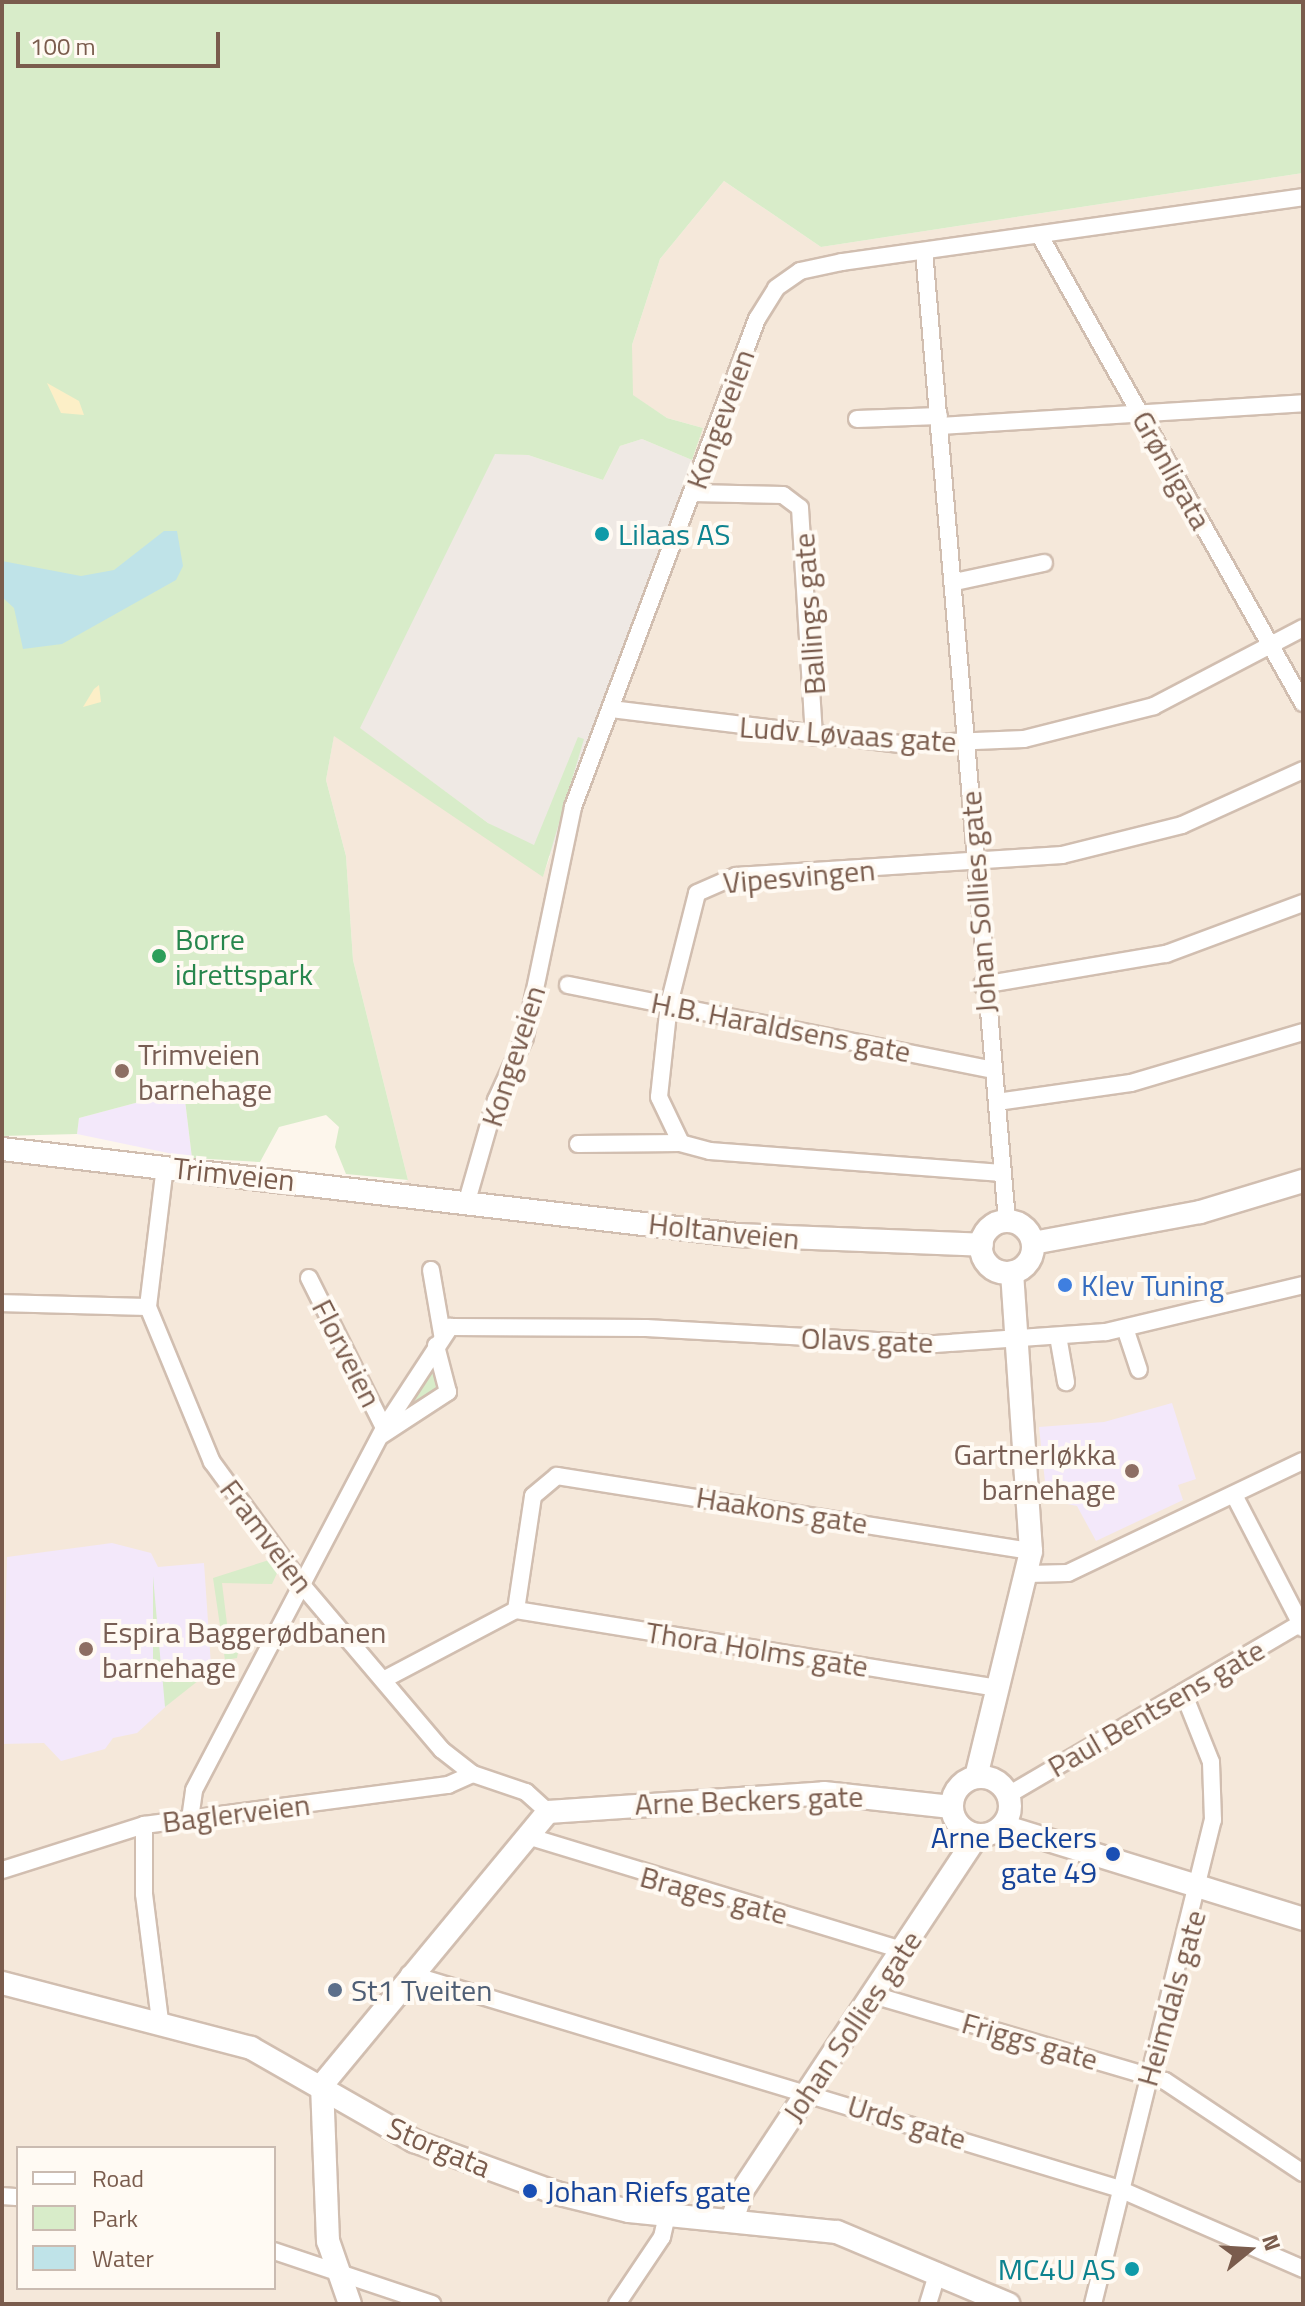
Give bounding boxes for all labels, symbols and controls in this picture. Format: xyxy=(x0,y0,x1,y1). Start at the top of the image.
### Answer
scale bar xyxy=(20,16,224,66)
text: 100 m xyxy=(30,28,96,64)
street label: Kongeveien xyxy=(678,344,762,494)
street label: Grønligata xyxy=(1125,404,1219,536)
place label: Lilaas AS xyxy=(618,516,730,552)
marker: Lilaas AS xyxy=(593,525,611,543)
street label: Ballings gate xyxy=(785,532,833,696)
street label: Ludv Løvaas gate xyxy=(738,708,958,760)
street label: Johan Sollies gate xyxy=(952,790,1004,1014)
street label: Vipesvingen xyxy=(721,851,877,901)
place label: Borre idrettspark xyxy=(175,921,313,992)
marker: Borre idrettspark xyxy=(150,947,168,965)
street label: Kongeveien xyxy=(473,981,553,1131)
street label: H.B. Haraldsens gate xyxy=(648,984,914,1070)
place label: Trimveien barnehage xyxy=(138,1036,272,1106)
marker: Trimveien barnehage xyxy=(113,1062,131,1080)
street label: Trimveien xyxy=(171,1150,297,1198)
street label: Holtanveien xyxy=(647,1205,801,1257)
place label: Klev Tuning xyxy=(1081,1267,1224,1303)
marker: Klev Tuning xyxy=(1056,1276,1074,1294)
street label: Florveien xyxy=(305,1293,389,1413)
street label: Olavs gate xyxy=(800,1320,934,1360)
place label: Gartnerløkka barnehage xyxy=(953,1436,1116,1506)
marker: Gartnerløkka barnehage xyxy=(1123,1462,1141,1480)
street label: Framveien xyxy=(213,1472,321,1600)
street label: Haakons gate xyxy=(694,1479,870,1541)
place label: Espira Baggerødbanen barnehage xyxy=(102,1614,386,1684)
street label: Thora Holms gate xyxy=(643,1614,871,1684)
street label: Paul Bentsens gate xyxy=(1041,1631,1271,1785)
marker: Espira Baggerødbanen barnehage xyxy=(77,1640,95,1658)
street label: Arne Beckers gate xyxy=(634,1778,864,1822)
street label: Baglerveien xyxy=(160,1786,312,1840)
place label: Arne Beckers gate 49 xyxy=(931,1819,1097,1890)
marker: Arne Beckers gate 49 xyxy=(1104,1845,1122,1863)
street label: Brages gate xyxy=(636,1858,792,1932)
street label: Heimdals gate xyxy=(1129,1906,1213,2090)
street label: Johan Sollies gate xyxy=(775,1924,929,2128)
place label: St1 Tveiten xyxy=(351,1972,492,2008)
marker: St1 Tveiten xyxy=(326,1981,344,1999)
street label: Friggs gate xyxy=(958,2004,1102,2078)
street label: Urds gate xyxy=(843,2087,971,2157)
street label: Storgata xyxy=(382,2109,496,2185)
legend xyxy=(16,2146,276,2290)
text: Road xyxy=(92,2160,144,2196)
place label: Johan Riefs gate xyxy=(546,2173,751,2209)
marker: Johan Riefs gate xyxy=(521,2182,539,2200)
text: Park xyxy=(92,2200,138,2236)
north arrow xyxy=(1209,2210,1289,2290)
text: N xyxy=(1253,2230,1290,2255)
text: Water xyxy=(92,2240,154,2276)
place label: MC4U AS xyxy=(998,2251,1116,2287)
marker: MC4U AS xyxy=(1123,2260,1141,2278)

